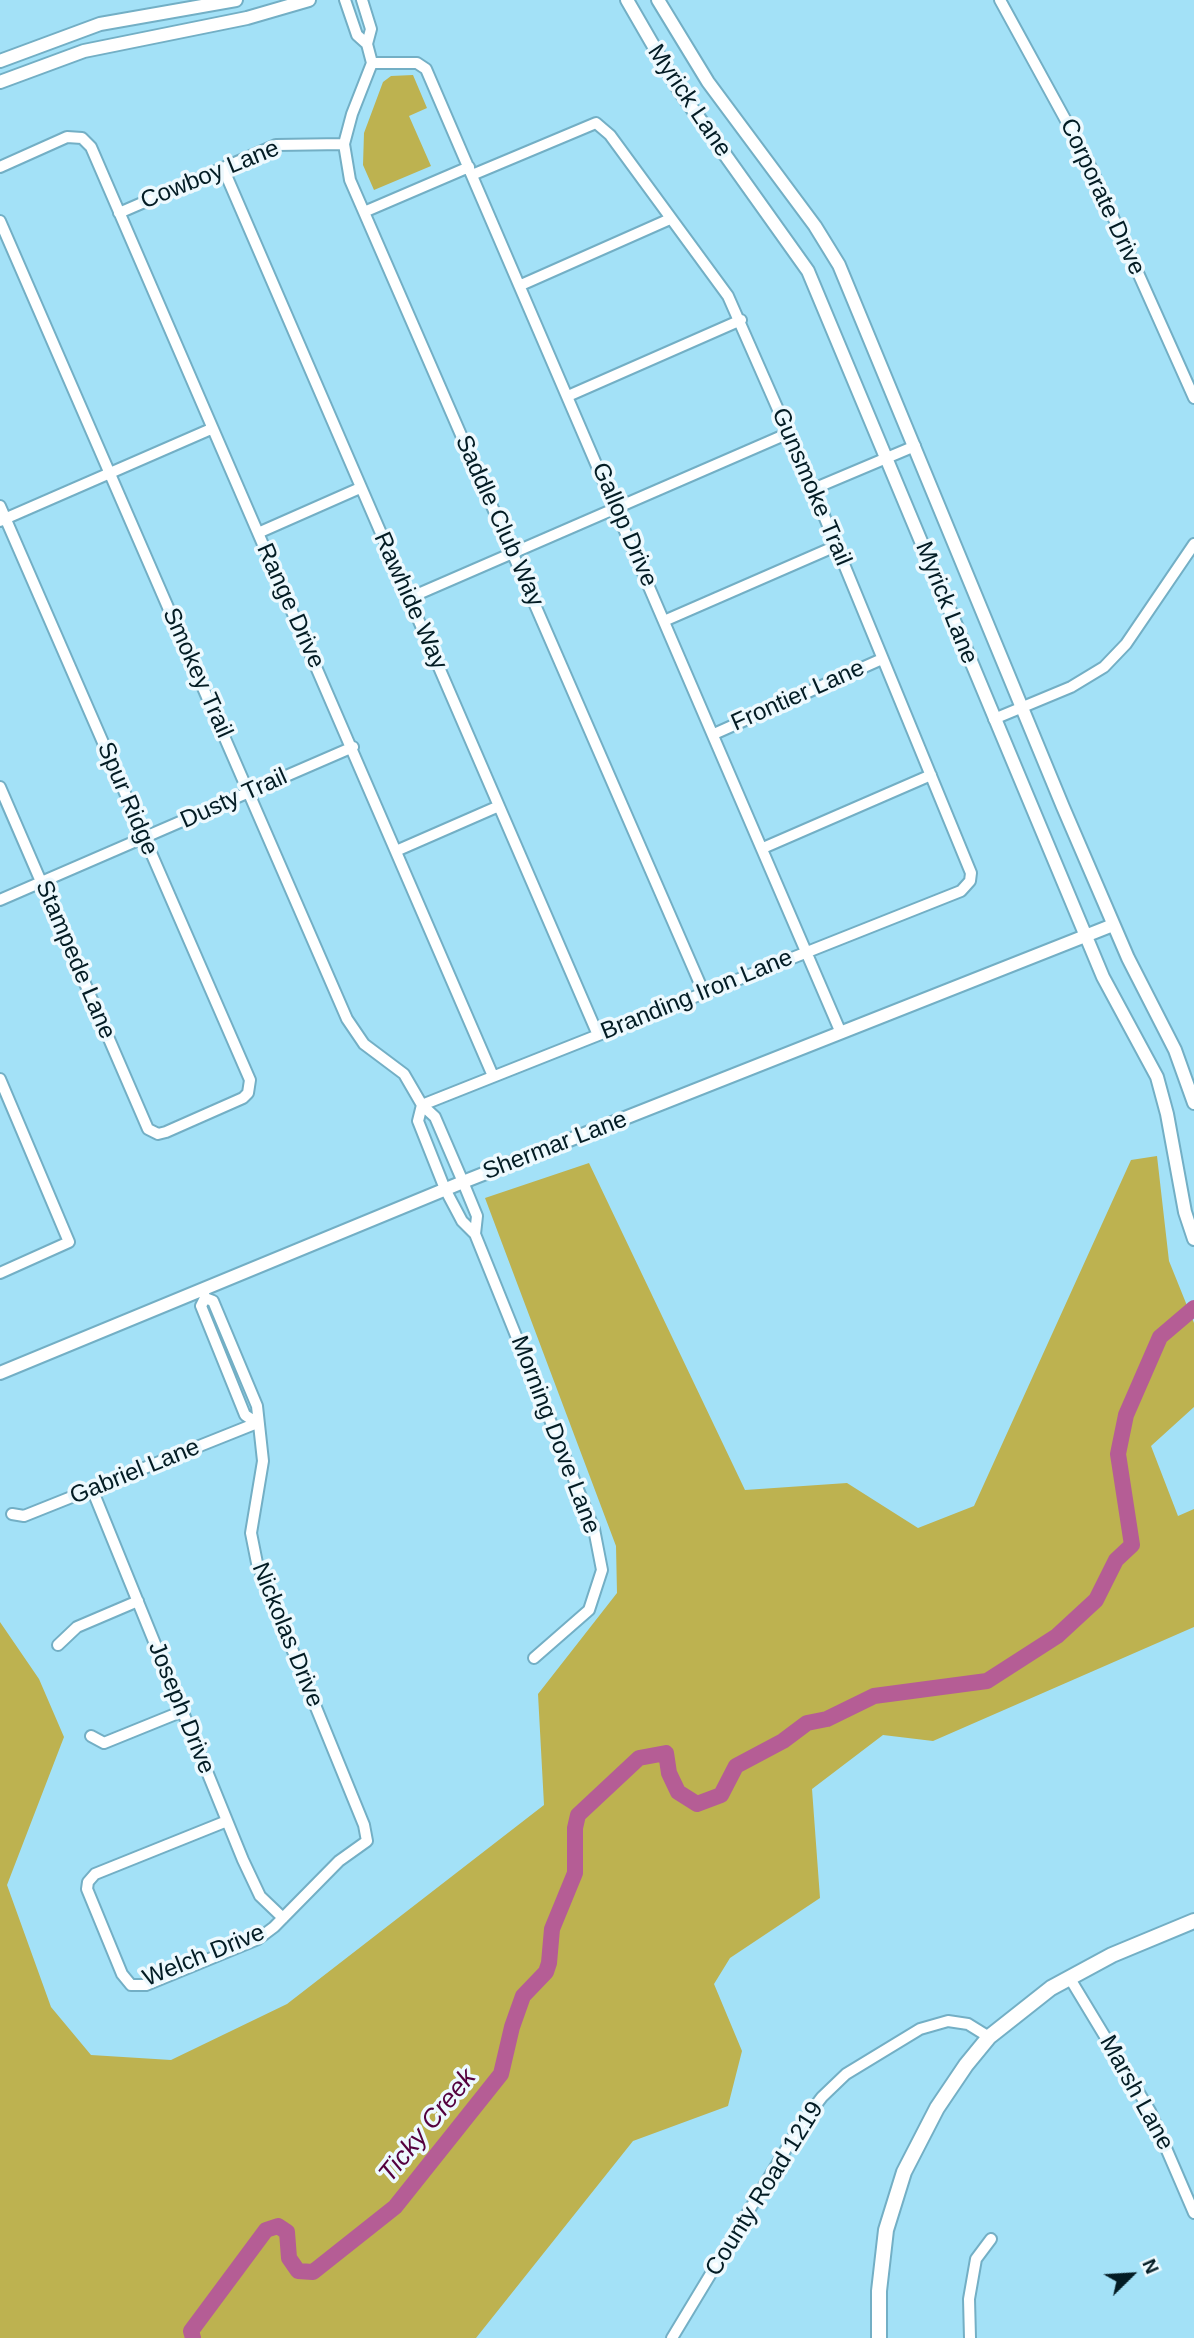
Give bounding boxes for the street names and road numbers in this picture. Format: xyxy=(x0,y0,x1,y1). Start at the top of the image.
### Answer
street label: Myrick Lane xyxy=(641,39,737,163)
street label: Corporate Drive xyxy=(1053,114,1151,280)
street label: Cowboy Lane xyxy=(137,134,283,216)
street label: Gunsmoke Trail xyxy=(765,404,857,570)
street label: Saddle Club Way xyxy=(448,431,550,611)
street label: Gallop Drive xyxy=(585,459,663,591)
street label: Rawhide Way xyxy=(367,528,453,674)
street label: Myrick Lane xyxy=(908,538,984,668)
street label: Range Drive xyxy=(250,539,330,673)
street label: Smokey Trail xyxy=(156,604,238,742)
street label: Frontier Lane xyxy=(727,654,869,738)
street label: Spur Ridge xyxy=(90,738,164,860)
street label: Dusty Trail xyxy=(176,763,292,835)
street label: Stampede Lane xyxy=(29,876,121,1044)
street label: Branding Iron Lane xyxy=(597,943,797,1047)
street label: Shermar Lane xyxy=(479,1105,631,1187)
street label: Morning Dove Lane xyxy=(504,1332,606,1538)
street label: Gabriel Lane xyxy=(66,1433,204,1511)
street label: Nickolas Drive xyxy=(245,1559,329,1711)
street label: Joseph Drive xyxy=(141,1638,221,1778)
street label: Welch Drive xyxy=(139,1919,269,1993)
street label: Marsh Lane xyxy=(1093,2031,1179,2155)
street label: County Road 1219 xyxy=(700,2097,830,2281)

